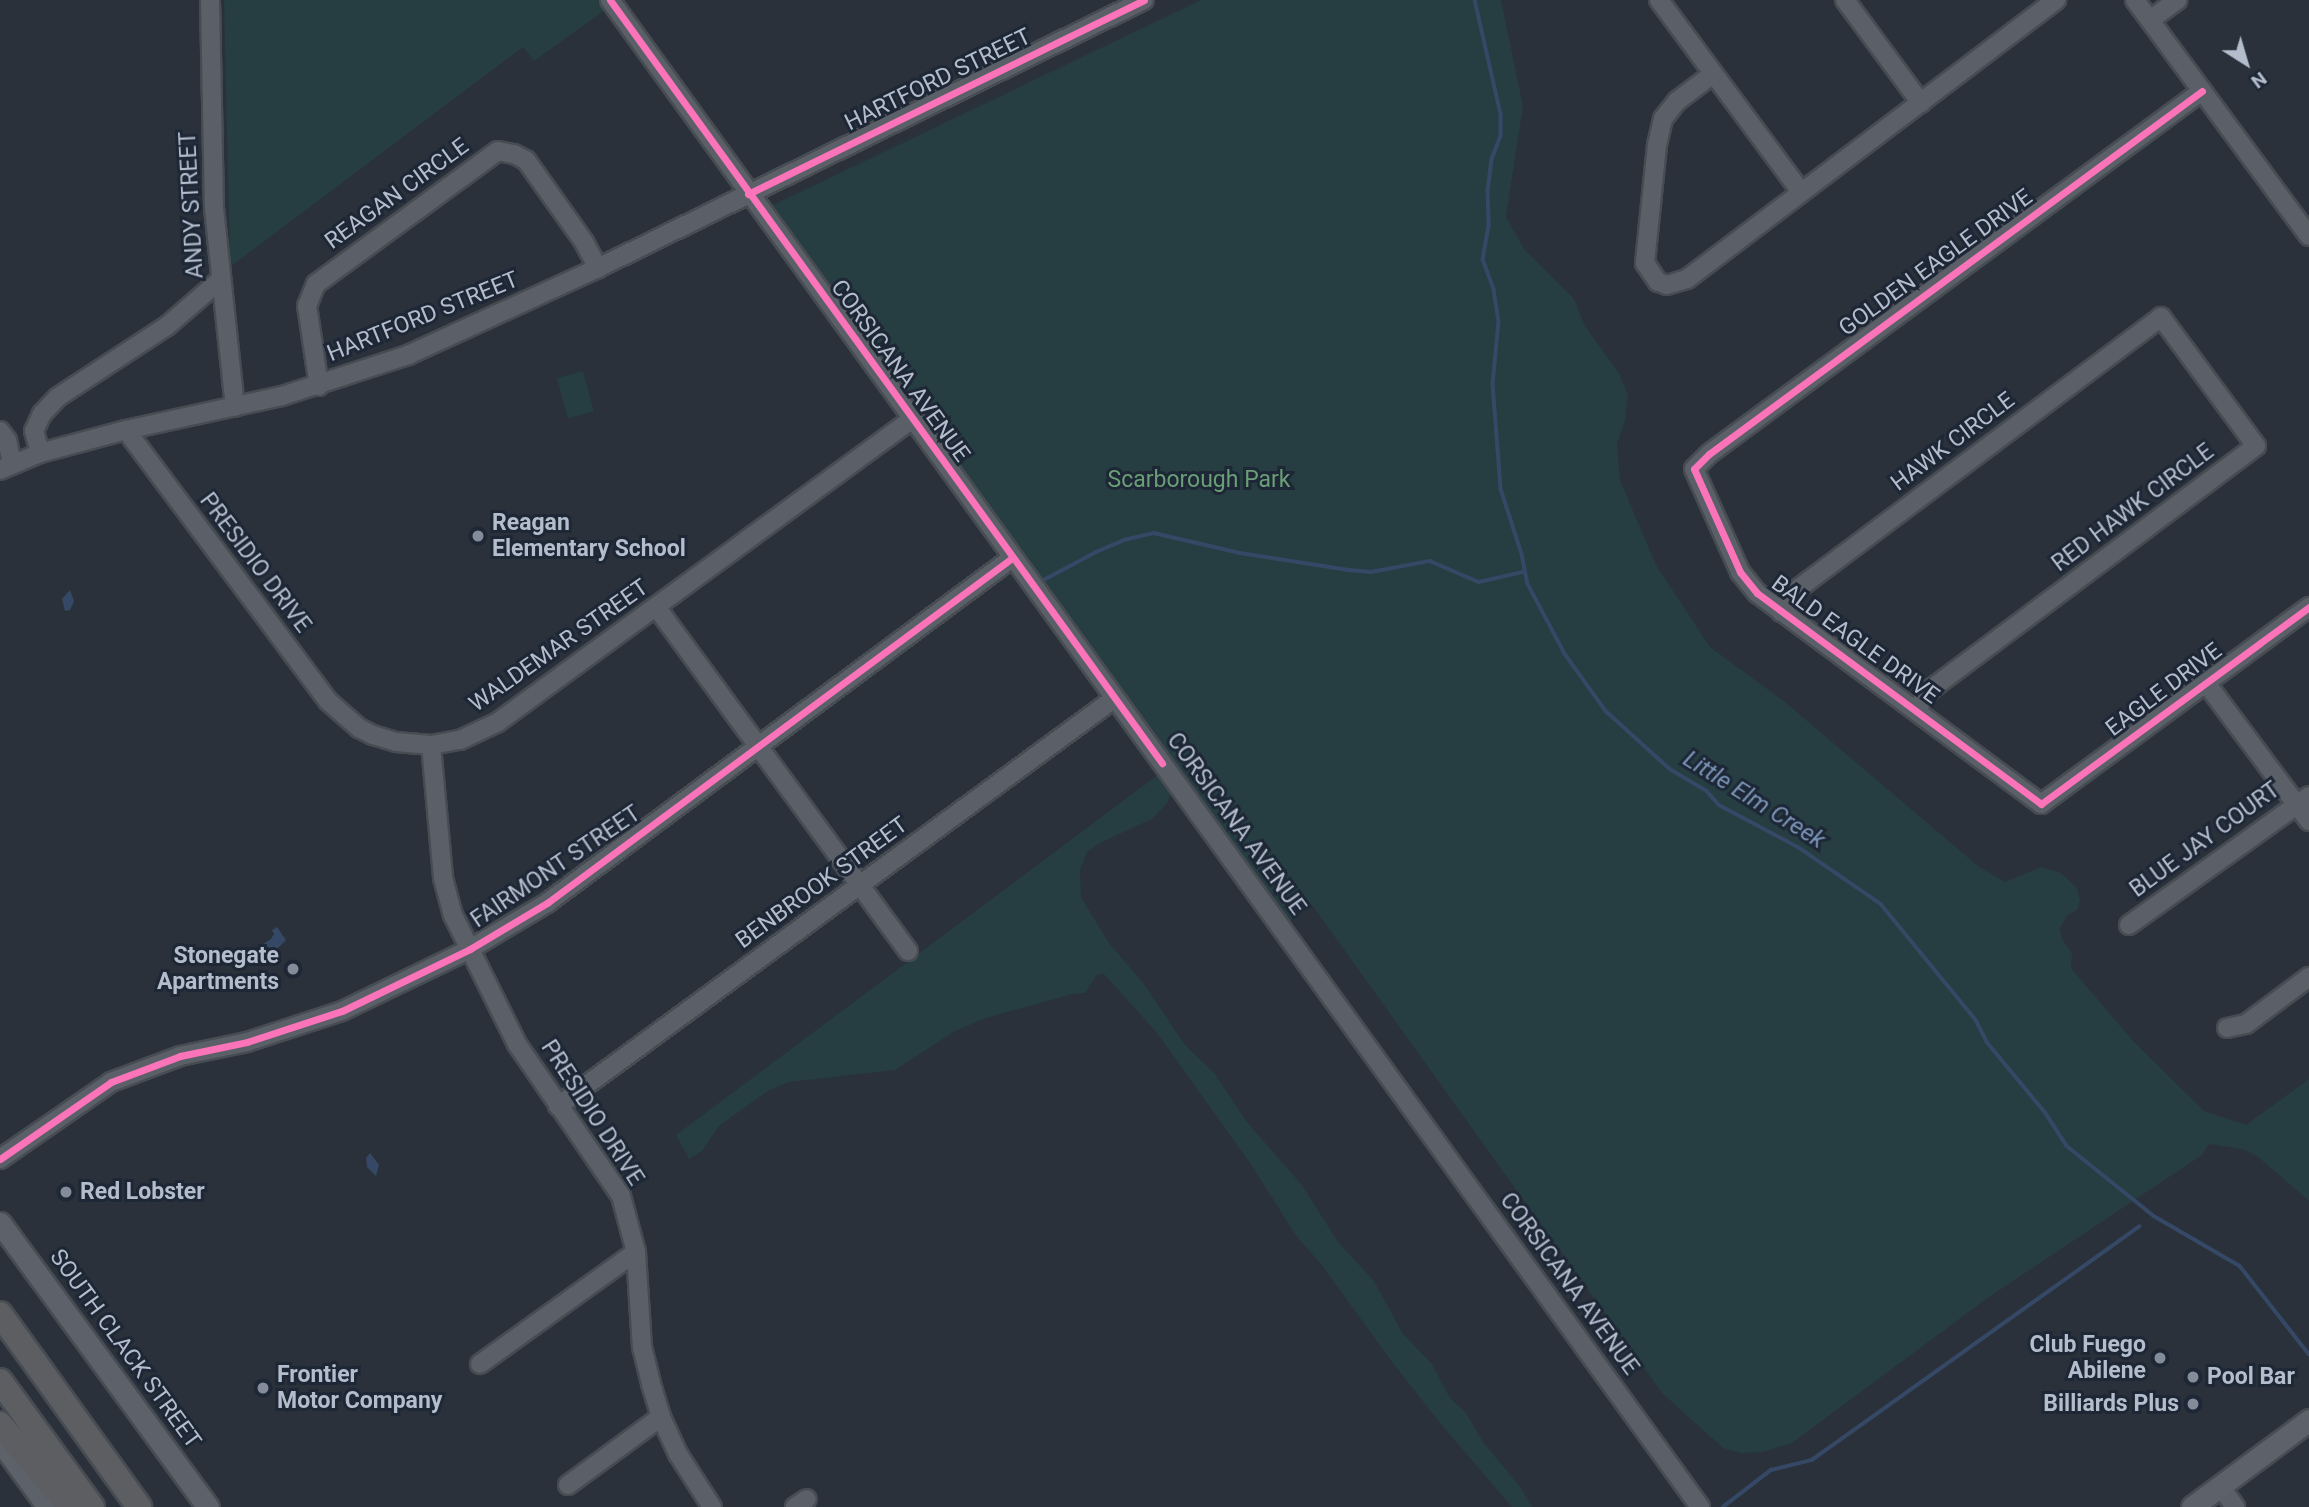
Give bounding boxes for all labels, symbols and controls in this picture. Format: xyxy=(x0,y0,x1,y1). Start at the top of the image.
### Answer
street label: HARTFORD STREET xyxy=(840,23,1036,137)
north arrow xyxy=(2211,28,2281,98)
text: N xyxy=(2247,67,2271,93)
street label: ANDY STREET xyxy=(174,131,210,279)
street label: REAGAN CIRCLE xyxy=(320,133,474,255)
street label: GOLDEN EAGLE DRIVE xyxy=(1834,184,2038,342)
street label: HARTFORD STREET xyxy=(323,266,523,368)
street label: CORSICANA AVENUE xyxy=(825,275,975,467)
street label: HAWK CIRCLE xyxy=(1886,387,2020,497)
street label: RED HAWK CIRCLE xyxy=(2047,438,2219,578)
park label: Scarborough Park xyxy=(1107,466,1291,494)
street label: PRESIDIO DRIVE xyxy=(193,488,317,638)
place label: Reagan Elementary School xyxy=(492,509,686,563)
marker: Reagan Elementary School xyxy=(470,528,486,544)
street label: BALD EAGLE DRIVE xyxy=(1766,570,1944,710)
street label: WALDEMAR STREET xyxy=(464,574,654,718)
street label: EAGLE DRIVE xyxy=(2101,637,2227,743)
street label: CORSICANA AVENUE xyxy=(1161,728,1311,920)
water label: Little Elm Creek xyxy=(1678,745,1830,855)
street label: BLUE JAY COURT xyxy=(2125,776,2285,904)
street label: FAIRMONT STREET xyxy=(466,800,646,934)
street label: BENBROOK STREET xyxy=(731,811,913,955)
place label: Stonegate Apartments xyxy=(157,942,279,996)
marker: Stonegate Apartments xyxy=(285,961,301,977)
street label: PRESIDIO DRIVE xyxy=(535,1035,649,1191)
place label: Red Lobster xyxy=(80,1178,205,1206)
marker: Red Lobster xyxy=(58,1184,74,1200)
street label: CORSICANA AVENUE xyxy=(1494,1188,1644,1380)
street label: SOUTH CLACK STREET xyxy=(43,1244,207,1454)
place label: Club Fuego Abilene xyxy=(2030,1331,2146,1385)
marker: Club Fuego Abilene xyxy=(2152,1350,2168,1366)
place label: Frontier Motor Company xyxy=(277,1361,442,1415)
place label: Pool Bar xyxy=(2207,1363,2295,1391)
marker: Pool Bar xyxy=(2185,1369,2201,1385)
marker: Frontier Motor Company xyxy=(255,1380,271,1396)
place label: Billiards Plus xyxy=(2043,1390,2179,1418)
marker: Billiards Plus xyxy=(2185,1396,2201,1412)

